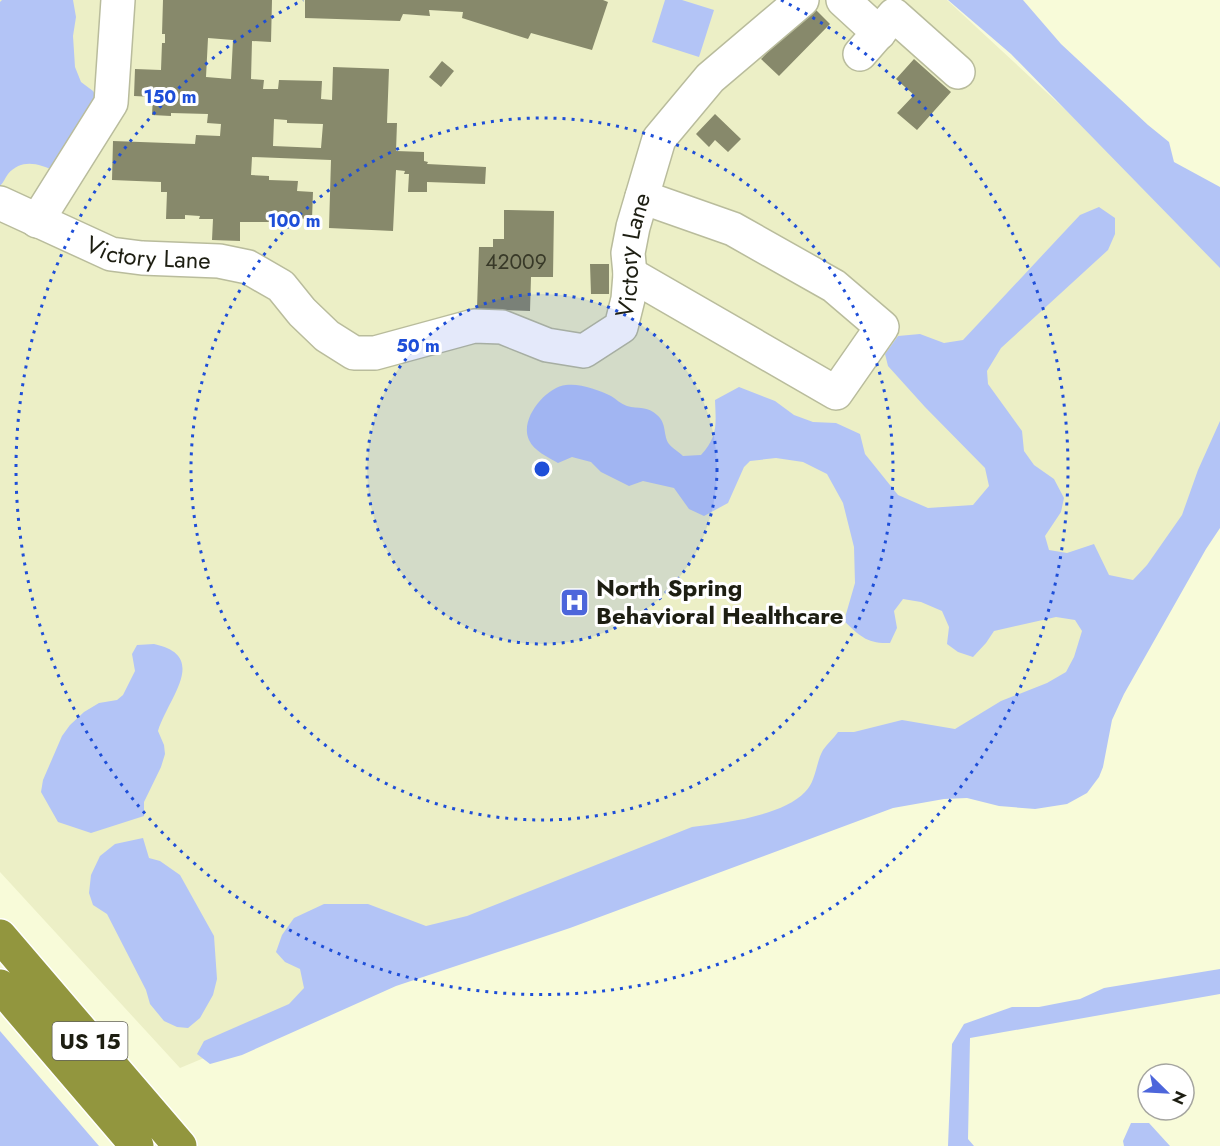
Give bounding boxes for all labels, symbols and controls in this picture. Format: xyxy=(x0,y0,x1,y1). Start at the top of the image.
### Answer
text: 150 m xyxy=(144,84,196,110)
street label: Victory Lane xyxy=(606,188,659,322)
text: 100 m xyxy=(267,208,321,234)
street label: Victory Lane xyxy=(80,227,211,278)
house number: 42009 xyxy=(485,247,547,277)
text: 50 m xyxy=(396,333,440,359)
centre of rings xyxy=(532,459,552,479)
place label: North Spring Behavioral Healthcare xyxy=(596,570,843,633)
hospital icon: North Spring Behavioral Healthcare xyxy=(559,586,591,618)
road number: US 15 xyxy=(52,1022,128,1060)
north arrow xyxy=(1136,1062,1196,1122)
text: N xyxy=(1166,1087,1192,1108)

